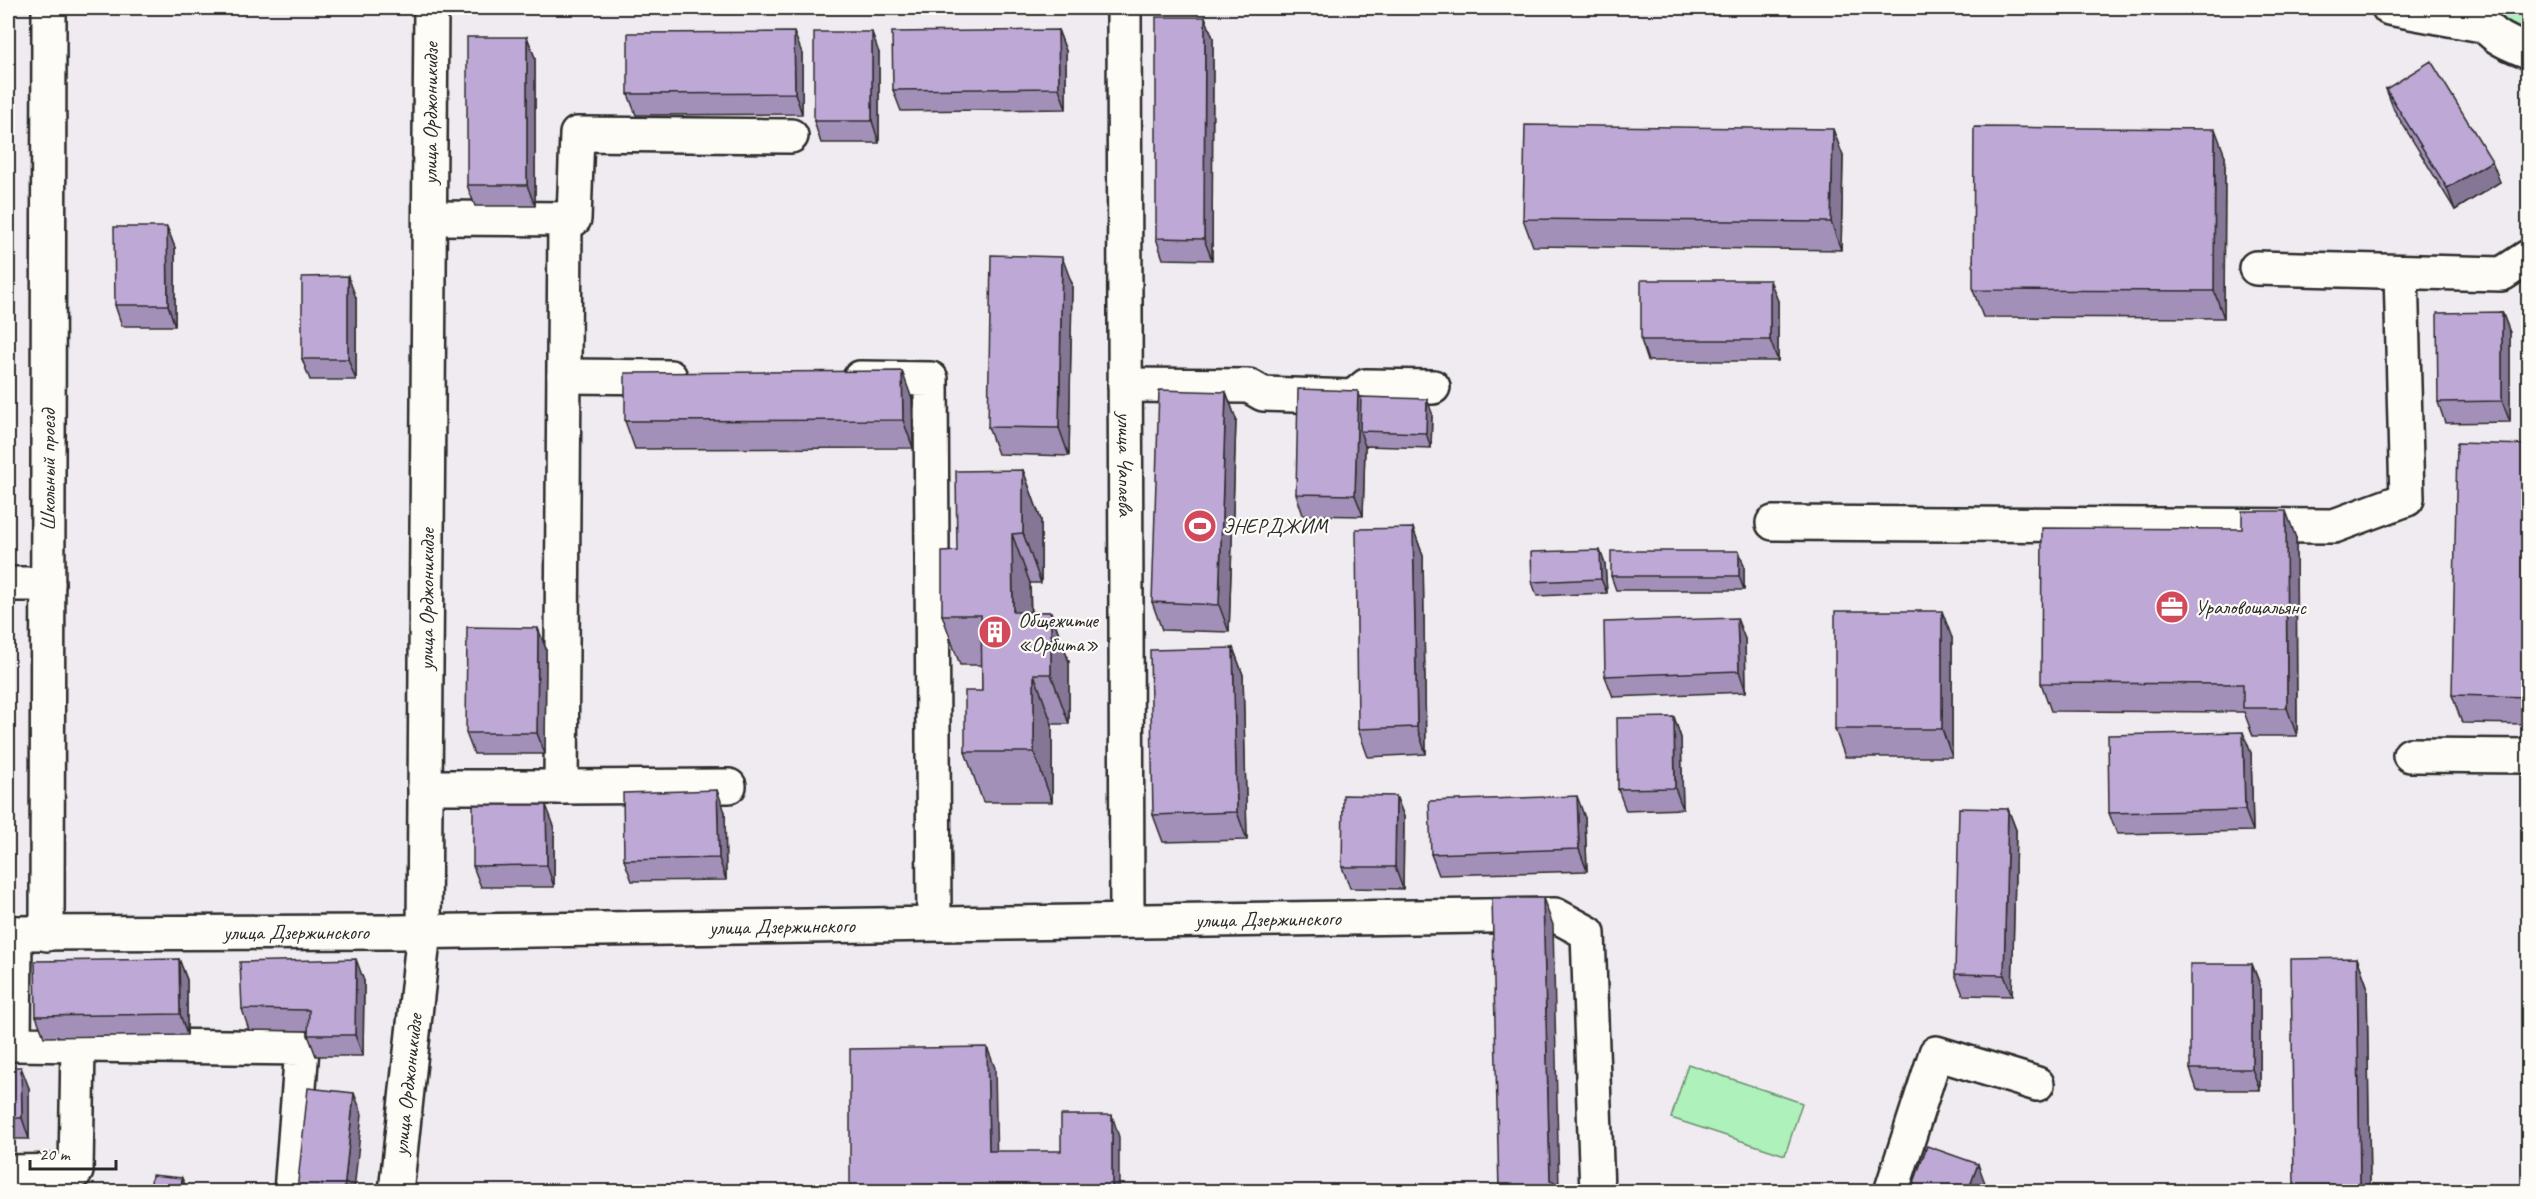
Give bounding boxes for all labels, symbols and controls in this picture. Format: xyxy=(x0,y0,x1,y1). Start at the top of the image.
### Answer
street label: улица Орджоникидзе xyxy=(417,40,444,187)
street label: Школьный проезд xyxy=(35,407,61,531)
street label: улица Чапаева xyxy=(1112,410,1139,518)
sports icon: ЭНЕРДЖИМ xyxy=(1182,508,1218,544)
place label: ЭНЕРДЖИМ xyxy=(1223,513,1329,539)
street label: улица Орджоникидзе xyxy=(413,526,440,673)
office icon: Ураловощальянс xyxy=(2154,589,2190,625)
place label: Ураловощальянс xyxy=(2195,594,2308,620)
place label: Общежитие «Орбита» xyxy=(1018,607,1100,657)
building icon: Общежитие «Орбита» xyxy=(977,614,1013,650)
street label: улица Дзержинского xyxy=(1193,905,1342,933)
street label: улица Дзержинского xyxy=(707,912,857,940)
street label: улица Дзержинского xyxy=(221,919,370,945)
street label: улица Орджоникидзе xyxy=(387,1010,428,1159)
scale bar xyxy=(30,1133,116,1171)
text: 20 m xyxy=(39,1143,72,1165)

